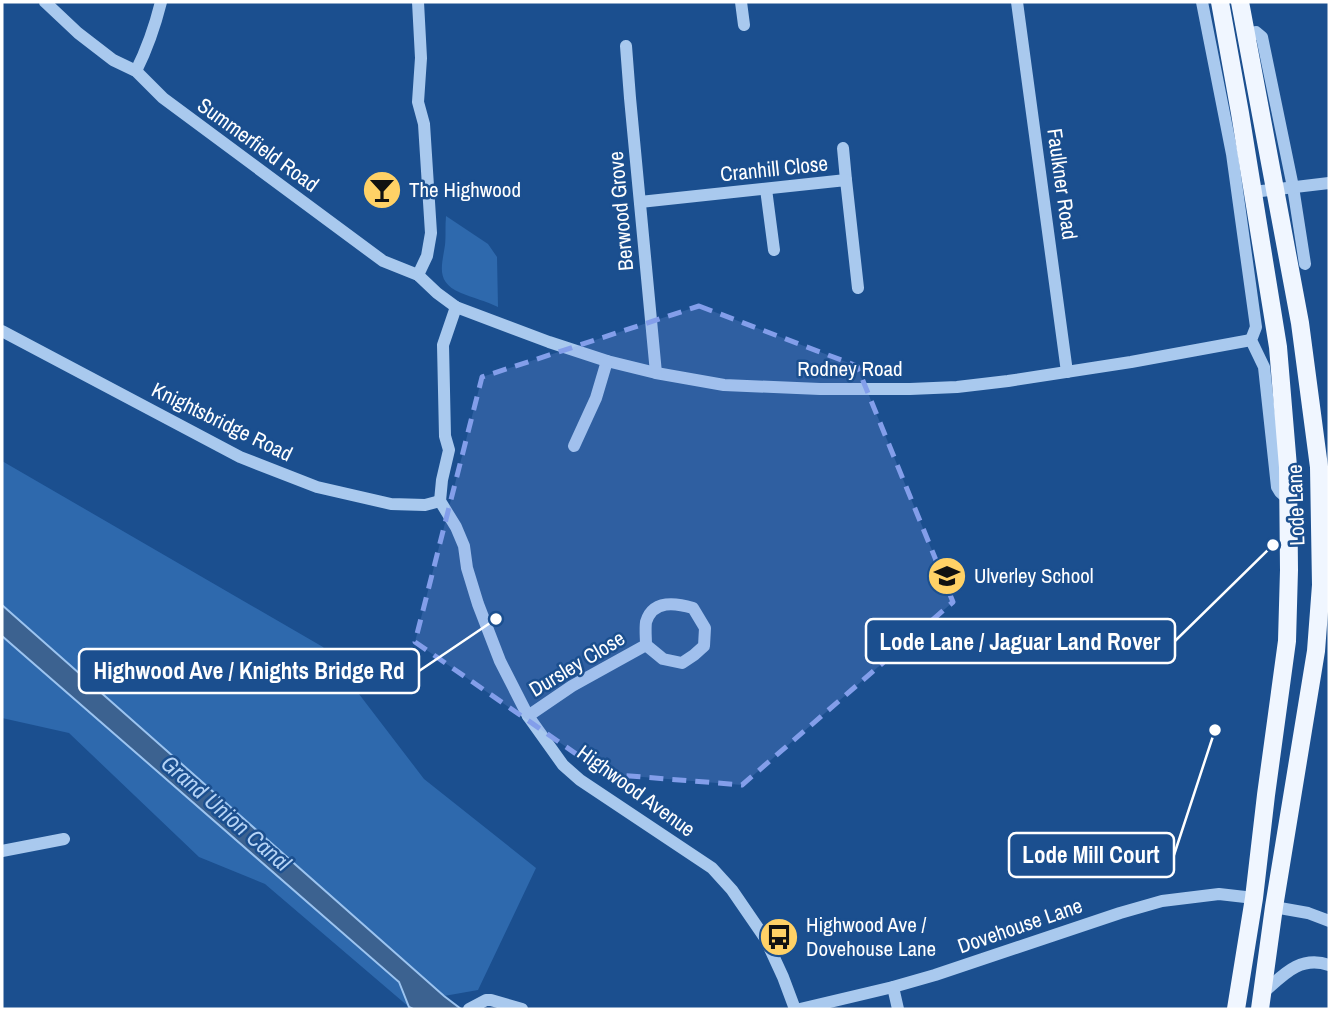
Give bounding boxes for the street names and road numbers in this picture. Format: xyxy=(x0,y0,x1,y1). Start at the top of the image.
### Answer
street label: Summerfield Road xyxy=(192,91,325,199)
street label: Faulkner Road xyxy=(1040,126,1085,241)
street label: Cranhill Close xyxy=(719,148,829,189)
street label: Berwood Grove xyxy=(601,150,640,272)
street label: Rodney Road xyxy=(797,354,903,383)
street label: Knightsbridge Road xyxy=(147,375,297,468)
street label: Lode Lane xyxy=(1280,464,1311,546)
street label: Dursley Close xyxy=(523,624,630,704)
street label: Highwood Avenue xyxy=(571,738,701,843)
street label: Dovehouse Lane xyxy=(954,891,1086,960)

